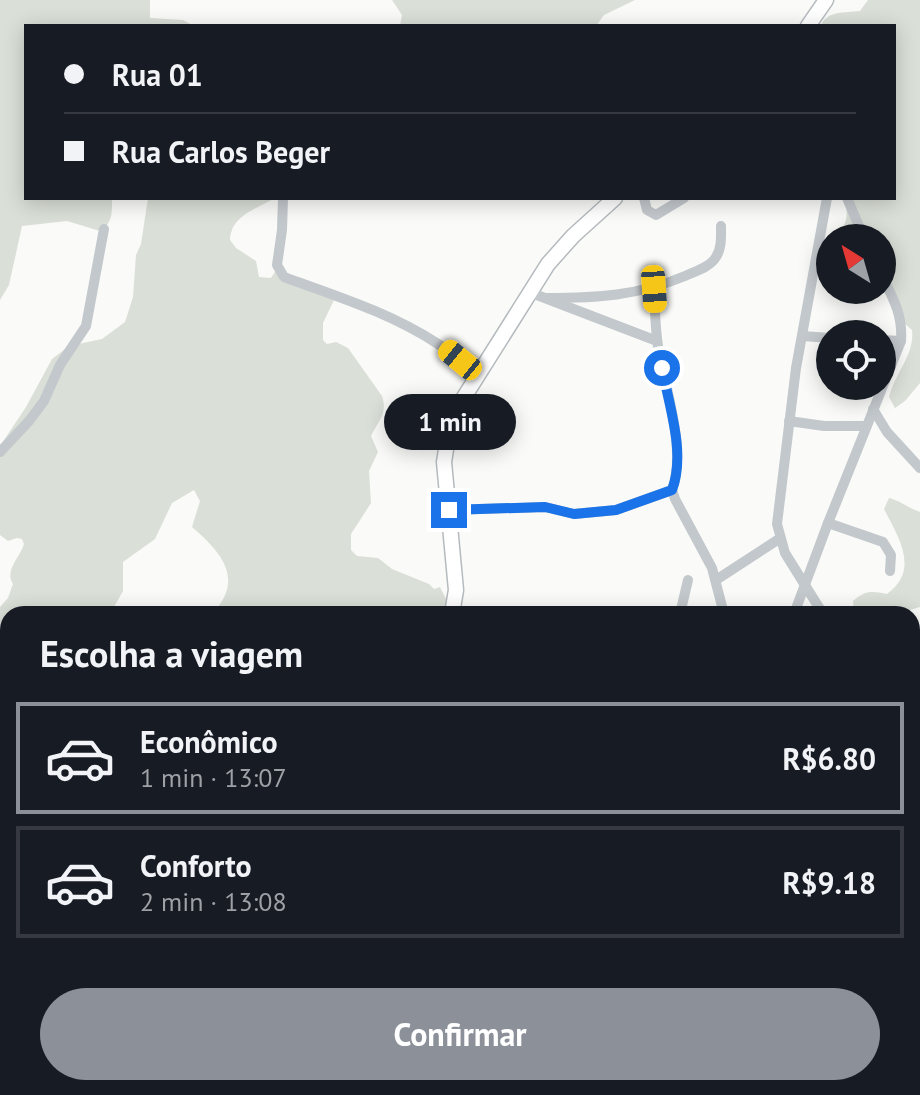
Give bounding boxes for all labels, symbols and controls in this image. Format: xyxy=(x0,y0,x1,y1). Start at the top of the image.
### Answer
text: Rua 01 xyxy=(112,55,203,94)
text: Rua Carlos Beger xyxy=(112,132,330,171)
north arrow xyxy=(816,224,896,304)
map controls xyxy=(816,224,896,400)
car xyxy=(640,264,668,314)
button: locate xyxy=(816,320,896,400)
car xyxy=(434,336,486,384)
route start xyxy=(644,350,680,386)
callout: 1 min xyxy=(383,394,515,450)
text: 1 min xyxy=(418,405,482,438)
route end xyxy=(431,492,467,528)
text: Escolha a viagem xyxy=(40,630,303,677)
icon: car xyxy=(44,722,116,794)
text: Econômico xyxy=(140,722,278,761)
text: R$6.80 xyxy=(783,739,876,778)
text: 1 min · 13:07 xyxy=(140,761,287,794)
icon: car xyxy=(44,846,116,918)
text: Conforto xyxy=(140,846,252,885)
text: R$9.18 xyxy=(783,863,876,902)
text: 2 min · 13:08 xyxy=(140,885,287,918)
button: Confirmar xyxy=(40,988,880,1080)

